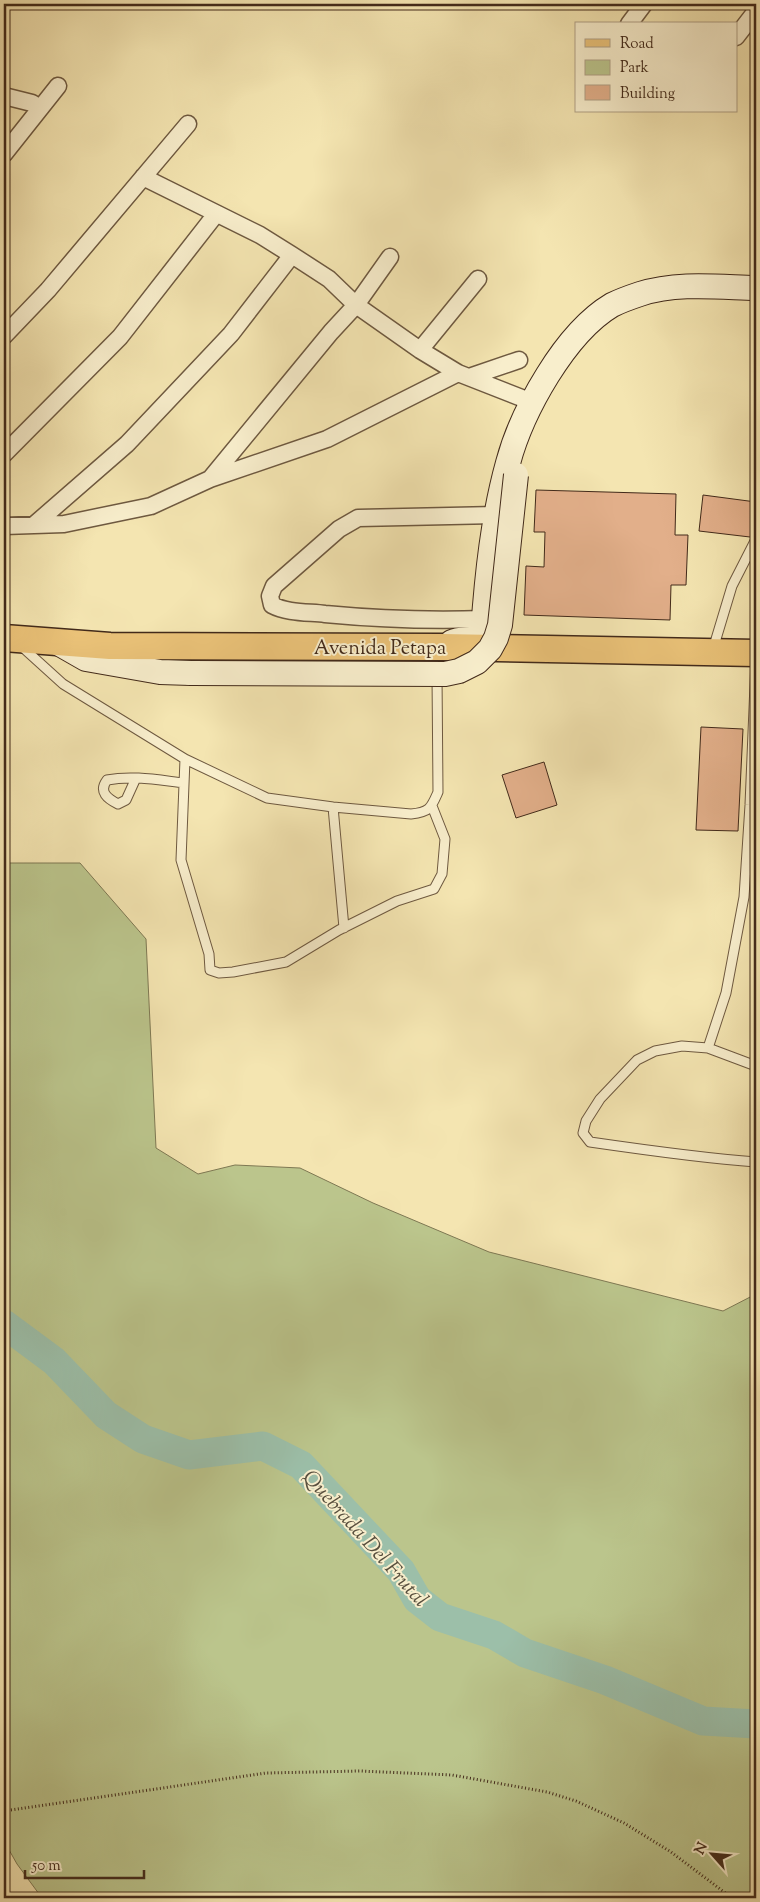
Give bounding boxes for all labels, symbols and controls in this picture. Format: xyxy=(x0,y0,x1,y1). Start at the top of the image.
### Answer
legend xyxy=(575,22,738,112)
text: Road xyxy=(620,34,654,55)
text: Park xyxy=(620,58,649,79)
text: Building xyxy=(620,84,675,105)
street label: Avenida Petapa xyxy=(314,635,446,664)
water label: Quebrada Del Frutal xyxy=(295,1464,434,1615)
north arrow xyxy=(688,1830,738,1880)
text: N xyxy=(691,1839,714,1859)
scale bar xyxy=(25,1847,144,1879)
text: 50 m xyxy=(31,1856,61,1877)

